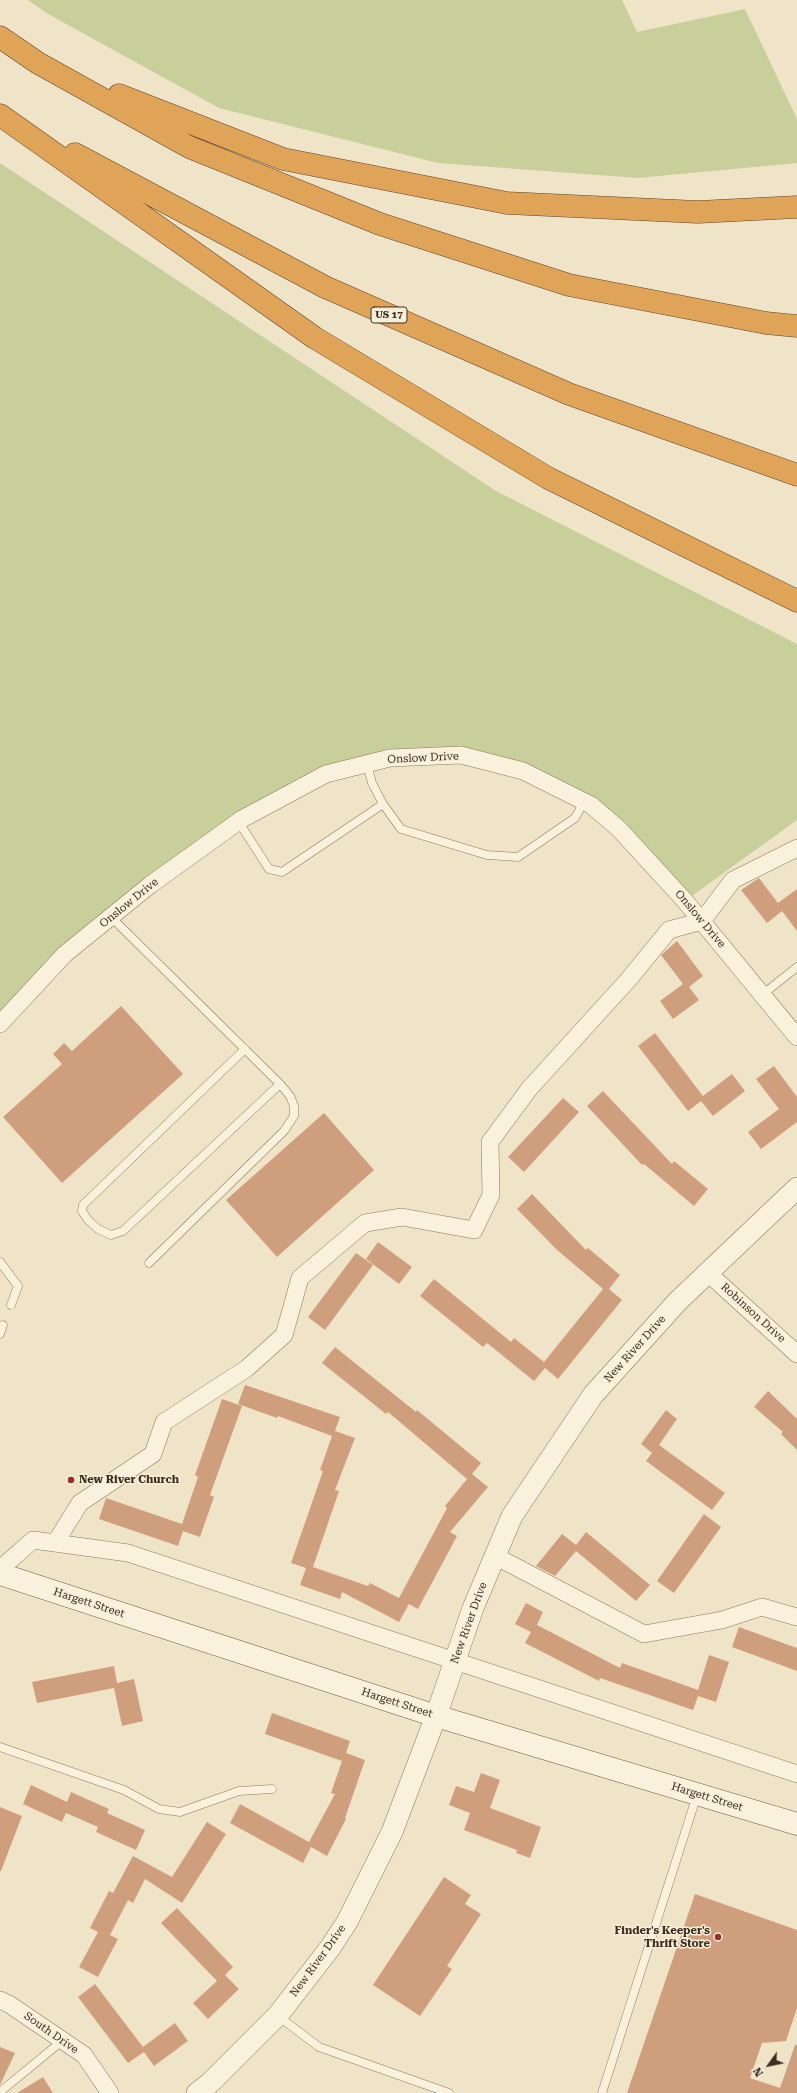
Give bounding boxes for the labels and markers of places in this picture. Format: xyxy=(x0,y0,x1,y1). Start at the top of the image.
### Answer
place label: New River Church xyxy=(79,1473,179,1487)
marker: New River Church xyxy=(66,1475,76,1485)
place label: Finder's Keeper's Thrift Store xyxy=(614,1924,710,1950)
marker: Finder's Keeper's Thrift Store xyxy=(713,1932,723,1942)

